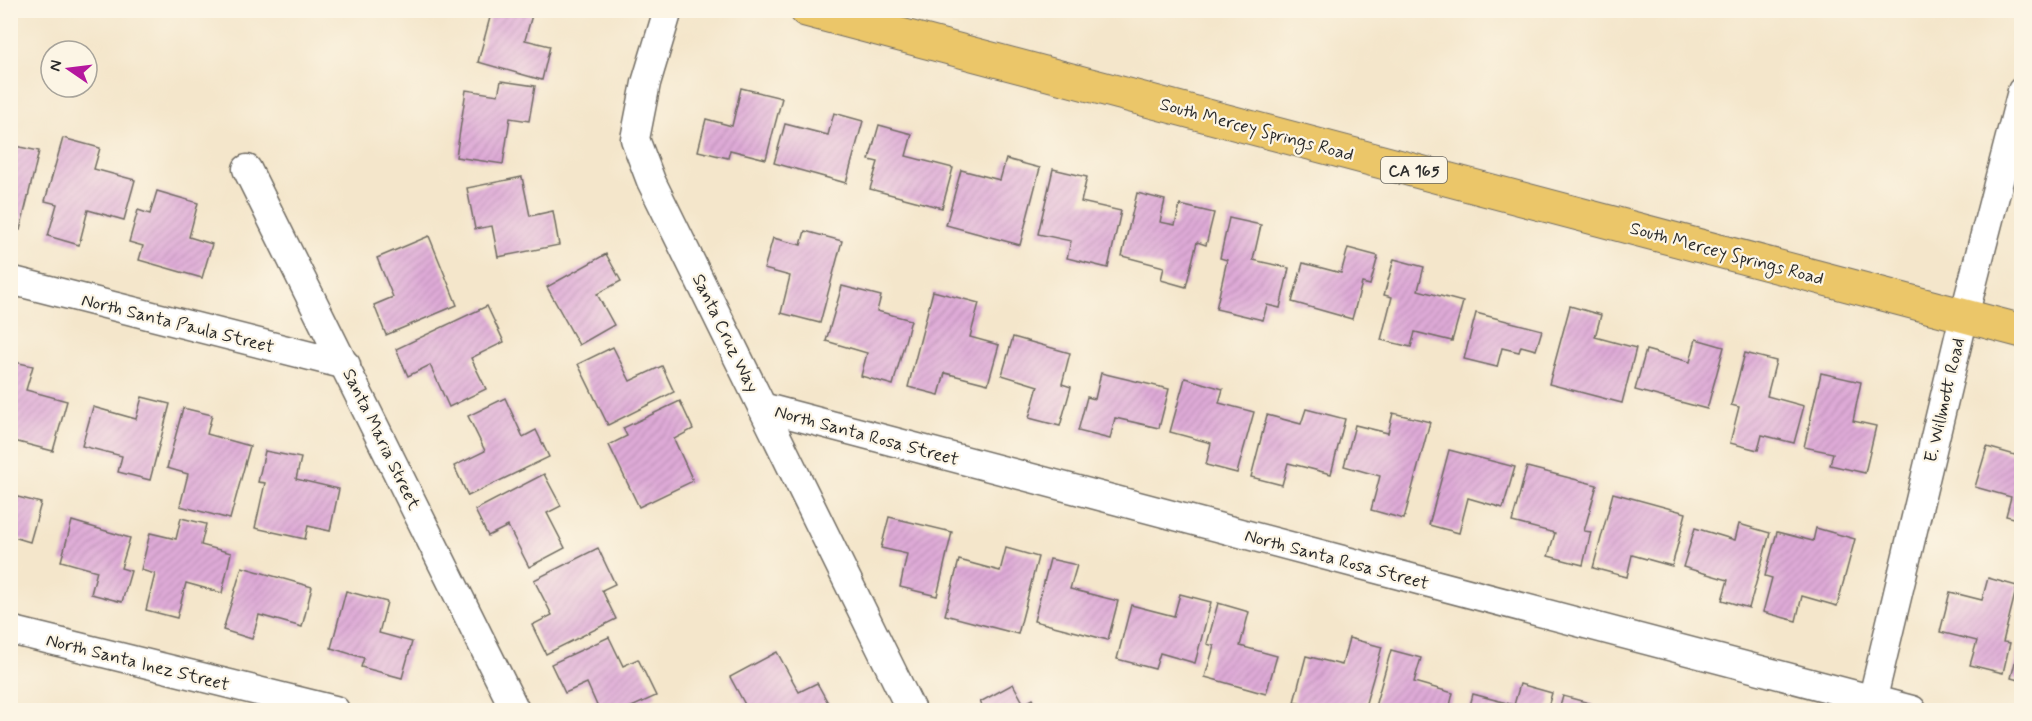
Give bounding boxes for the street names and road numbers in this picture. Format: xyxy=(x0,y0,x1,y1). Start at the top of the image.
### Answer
street label: South Mercey Springs Road xyxy=(1157,93,1356,168)
road number: CA 165 xyxy=(1381,157,1447,183)
street label: South Mercey Springs Road xyxy=(1627,217,1826,292)
street label: Santa Cruz Way xyxy=(686,270,764,397)
street label: North Santa Paula Street xyxy=(79,288,277,360)
street label: E. Willmott Road xyxy=(1919,336,1971,465)
street label: Santa Maria Street xyxy=(336,365,426,514)
street label: North Santa Rosa Street xyxy=(772,400,961,472)
street label: North Santa Rosa Street xyxy=(1242,524,1431,596)
street label: North Santa Inez Street xyxy=(44,629,232,697)

